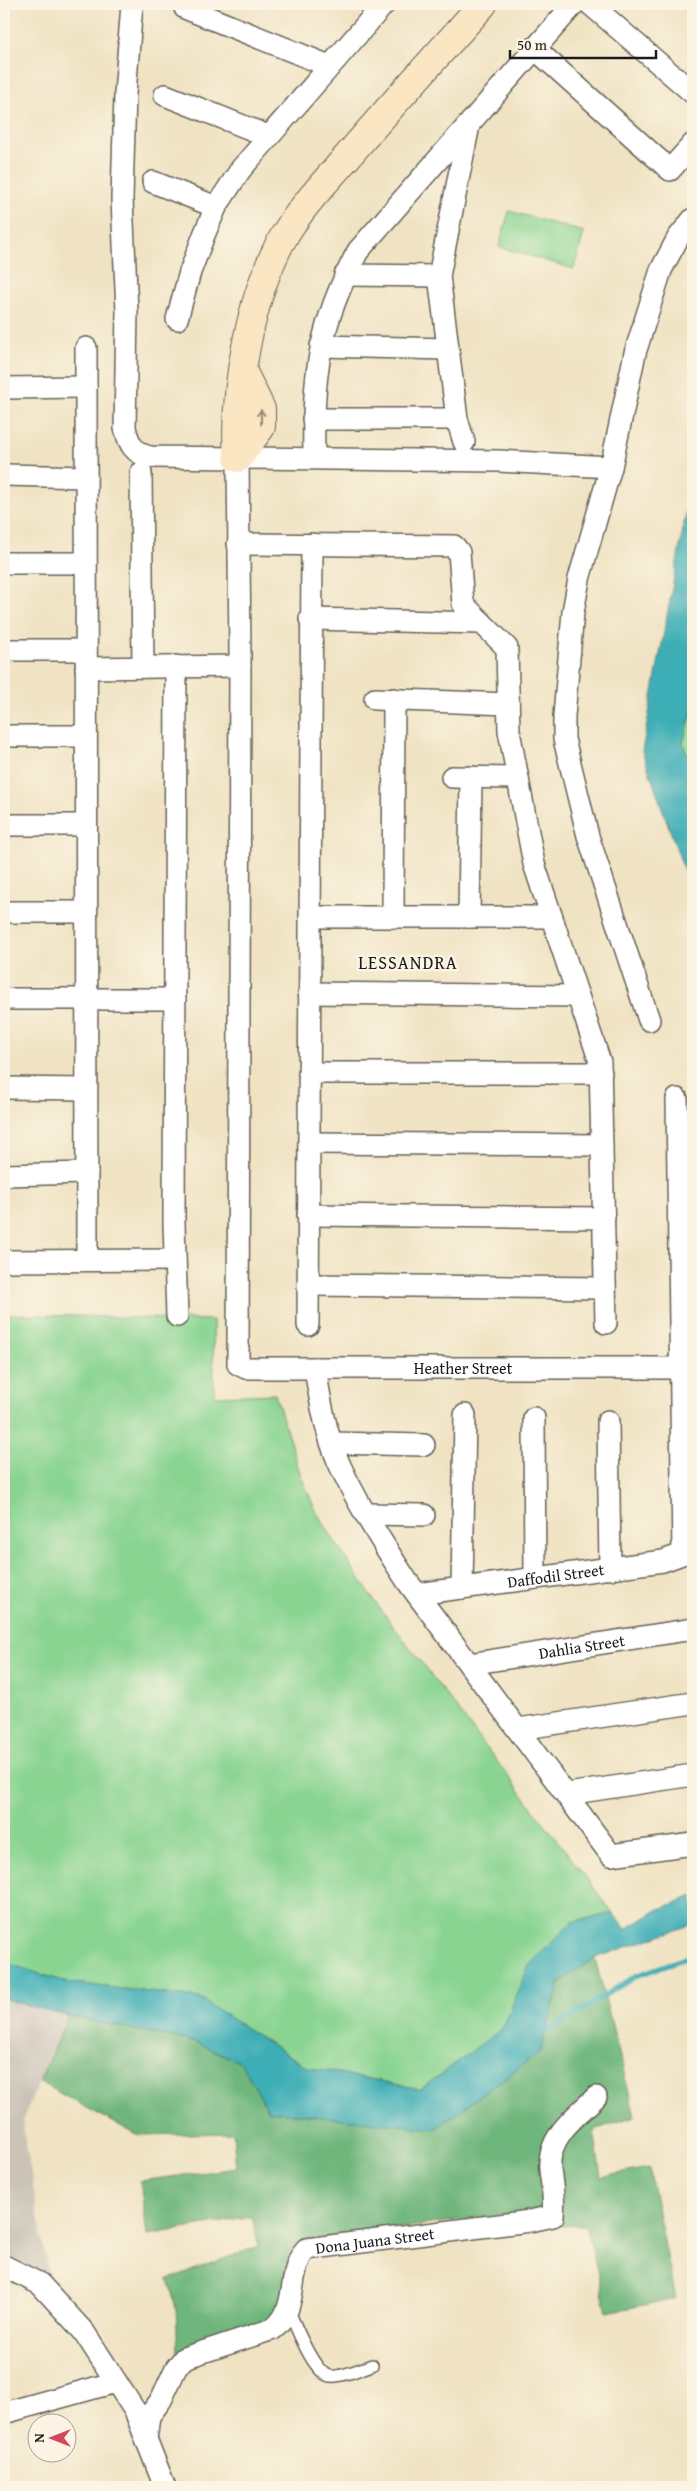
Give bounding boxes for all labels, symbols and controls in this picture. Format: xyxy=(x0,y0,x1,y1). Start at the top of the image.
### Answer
scale bar xyxy=(510,28,656,60)
text: 50 m xyxy=(517,34,548,55)
one-way arrow xyxy=(256,410,266,426)
district label: LESSANDRA xyxy=(358,949,458,976)
street label: Heather Street xyxy=(414,1356,513,1380)
street label: Daffodil Street xyxy=(506,1557,606,1594)
street label: Dahlia Street xyxy=(537,1628,627,1665)
street label: Dona Juana Street xyxy=(314,2221,436,2260)
north arrow xyxy=(28,2414,78,2464)
text: N xyxy=(29,2433,49,2443)

